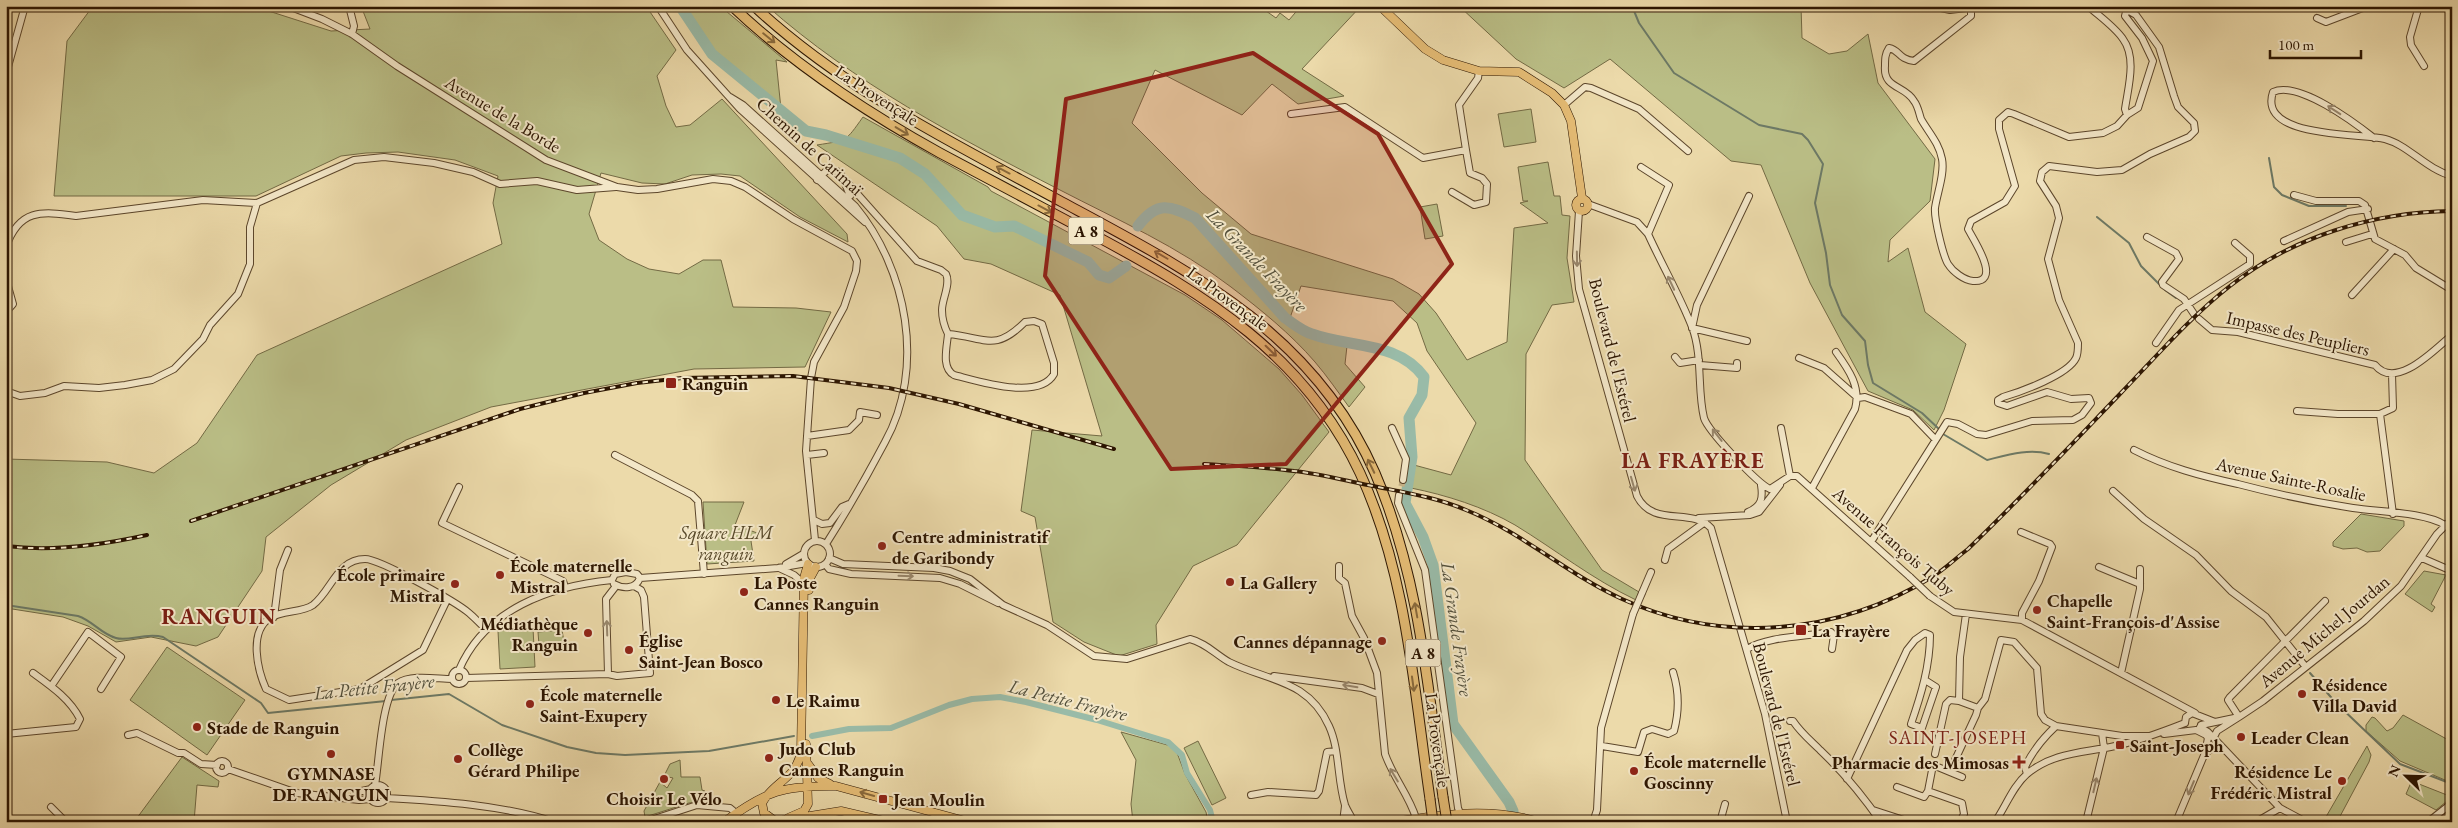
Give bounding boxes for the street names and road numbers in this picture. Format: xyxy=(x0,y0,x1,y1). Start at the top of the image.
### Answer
street label: La Provençale xyxy=(831,59,923,131)
street label: Avenue de la Borde xyxy=(440,70,565,158)
street label: Chemin de Carimaï xyxy=(752,92,869,201)
road number: A 8 xyxy=(1068,218,1104,245)
street label: La Provençale xyxy=(1183,261,1273,335)
street label: Boulevard de l'Estérel xyxy=(1584,276,1642,424)
street label: Impasse des Peupliers xyxy=(2224,305,2372,361)
street label: Avenue Sainte-Rosalie xyxy=(2213,452,2368,506)
street label: Avenue François Tuby xyxy=(1827,481,1960,601)
street label: Avenue Michel Jourdan xyxy=(2253,569,2394,693)
road number: A 8 xyxy=(1406,640,1440,666)
street label: Boulevard de l'Estérel xyxy=(1748,640,1806,788)
street label: La Provençale xyxy=(1420,691,1456,789)

